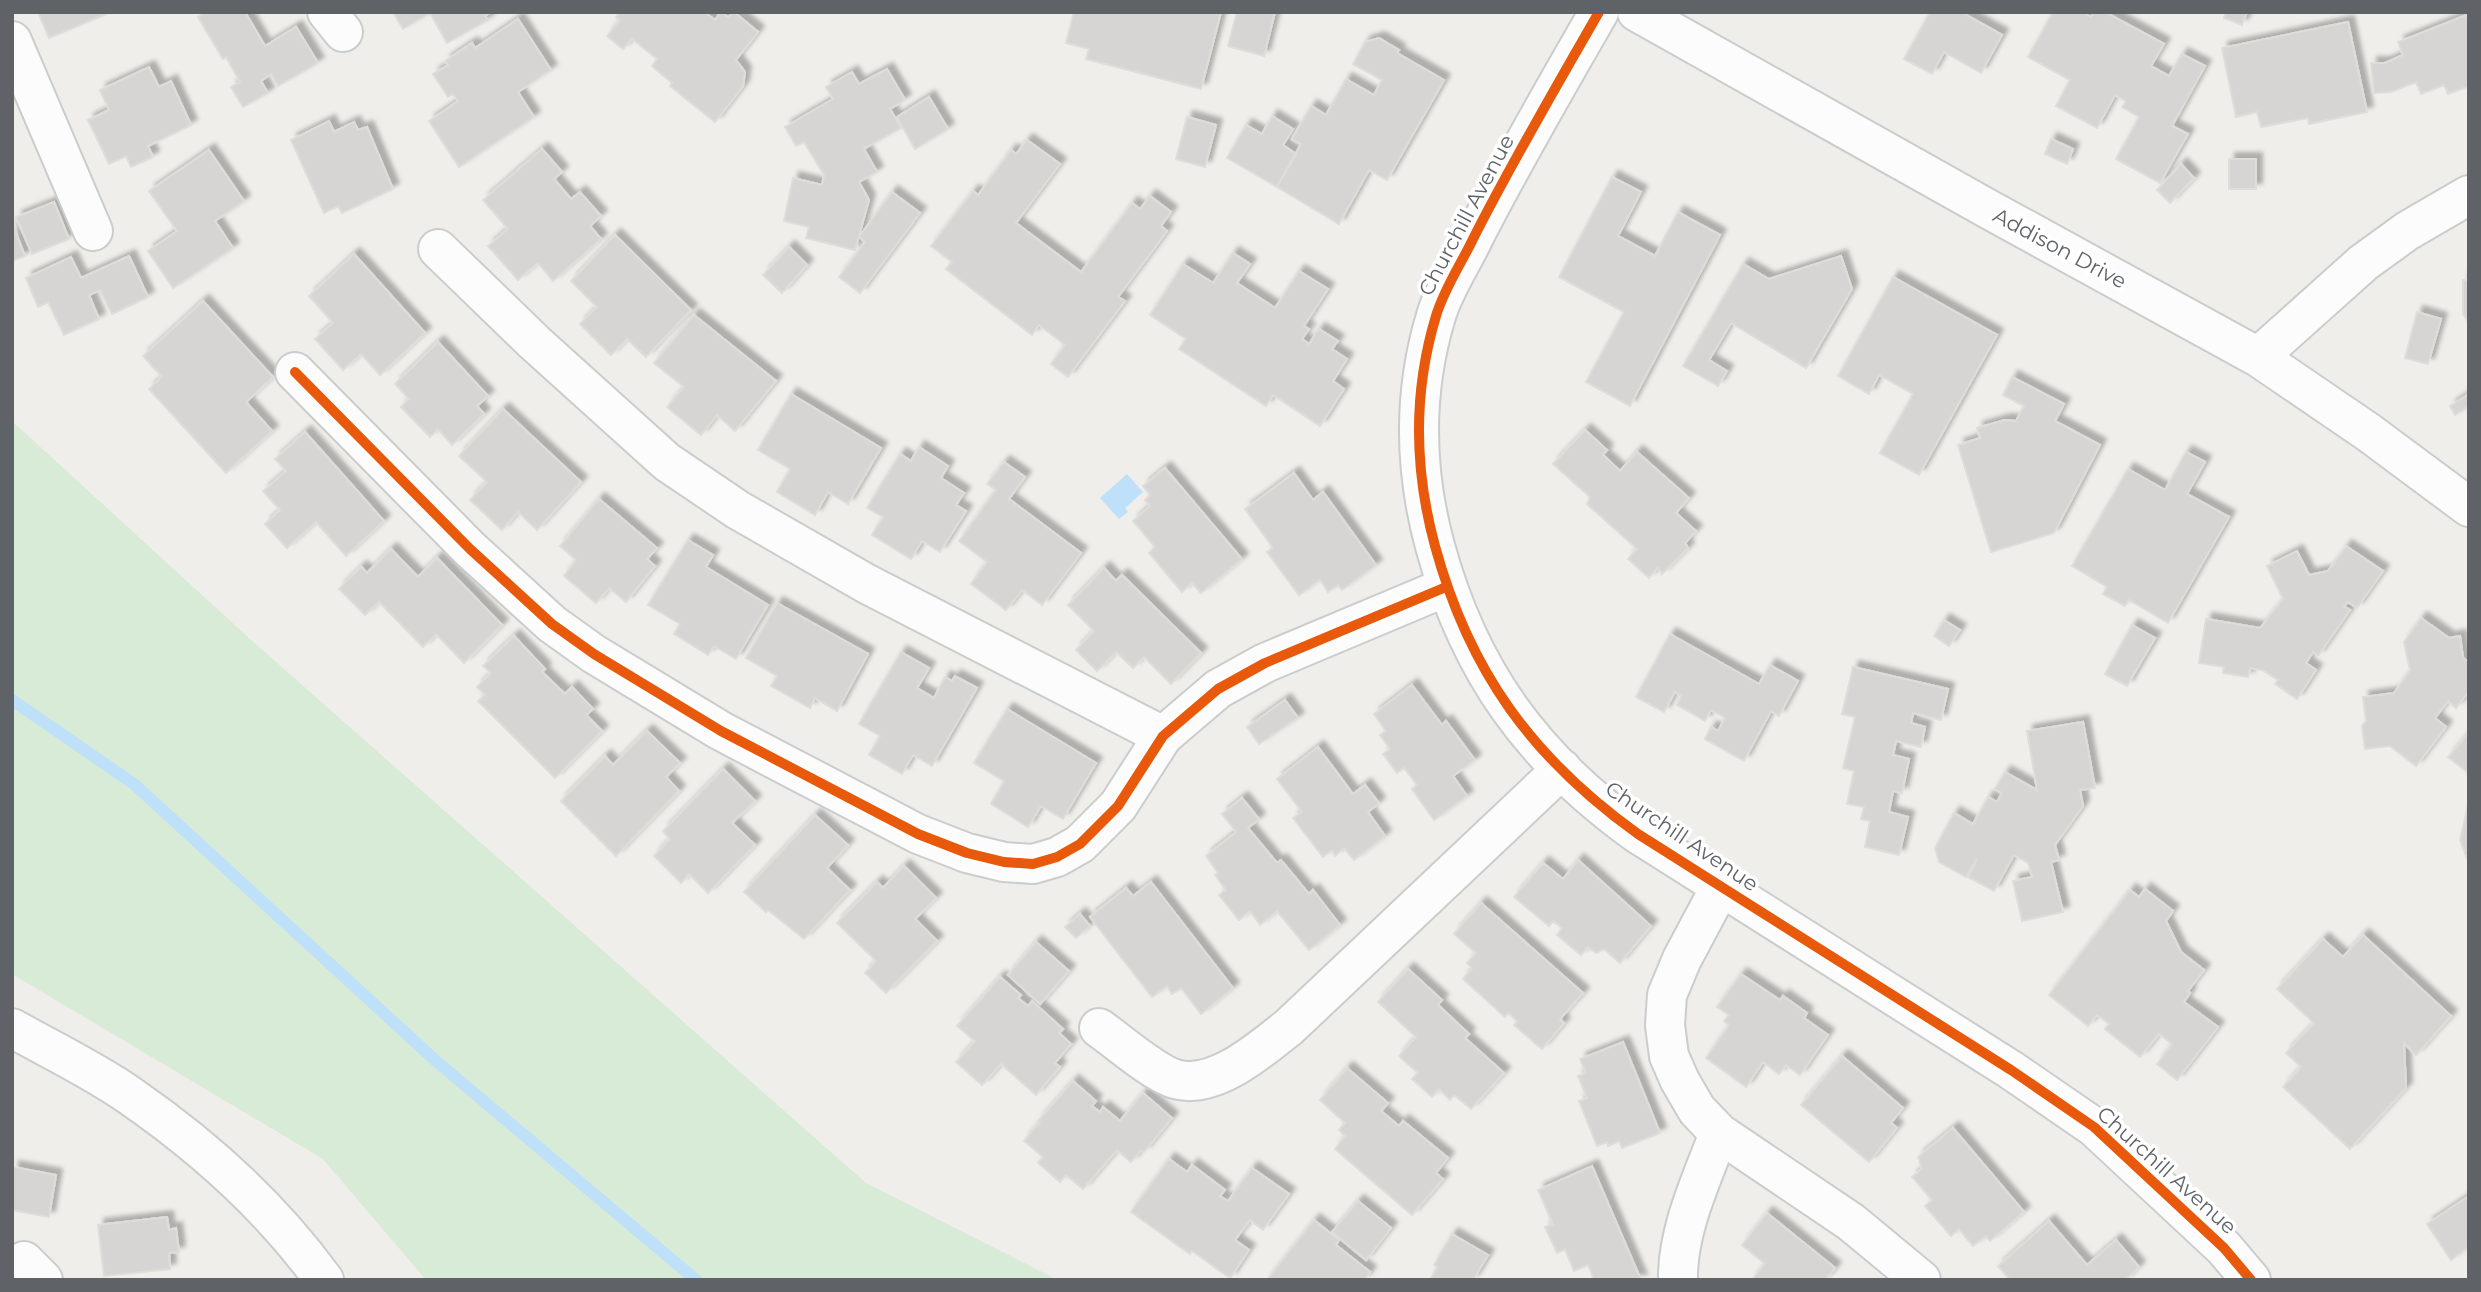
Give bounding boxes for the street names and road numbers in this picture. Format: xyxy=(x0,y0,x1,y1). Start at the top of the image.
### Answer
street label: Churchill Avenue xyxy=(1413,130,1519,300)
street label: Addison Drive xyxy=(1989,202,2131,294)
street label: Churchill Avenue xyxy=(1601,776,1763,896)
street label: Churchill Avenue xyxy=(2092,1101,2242,1239)

